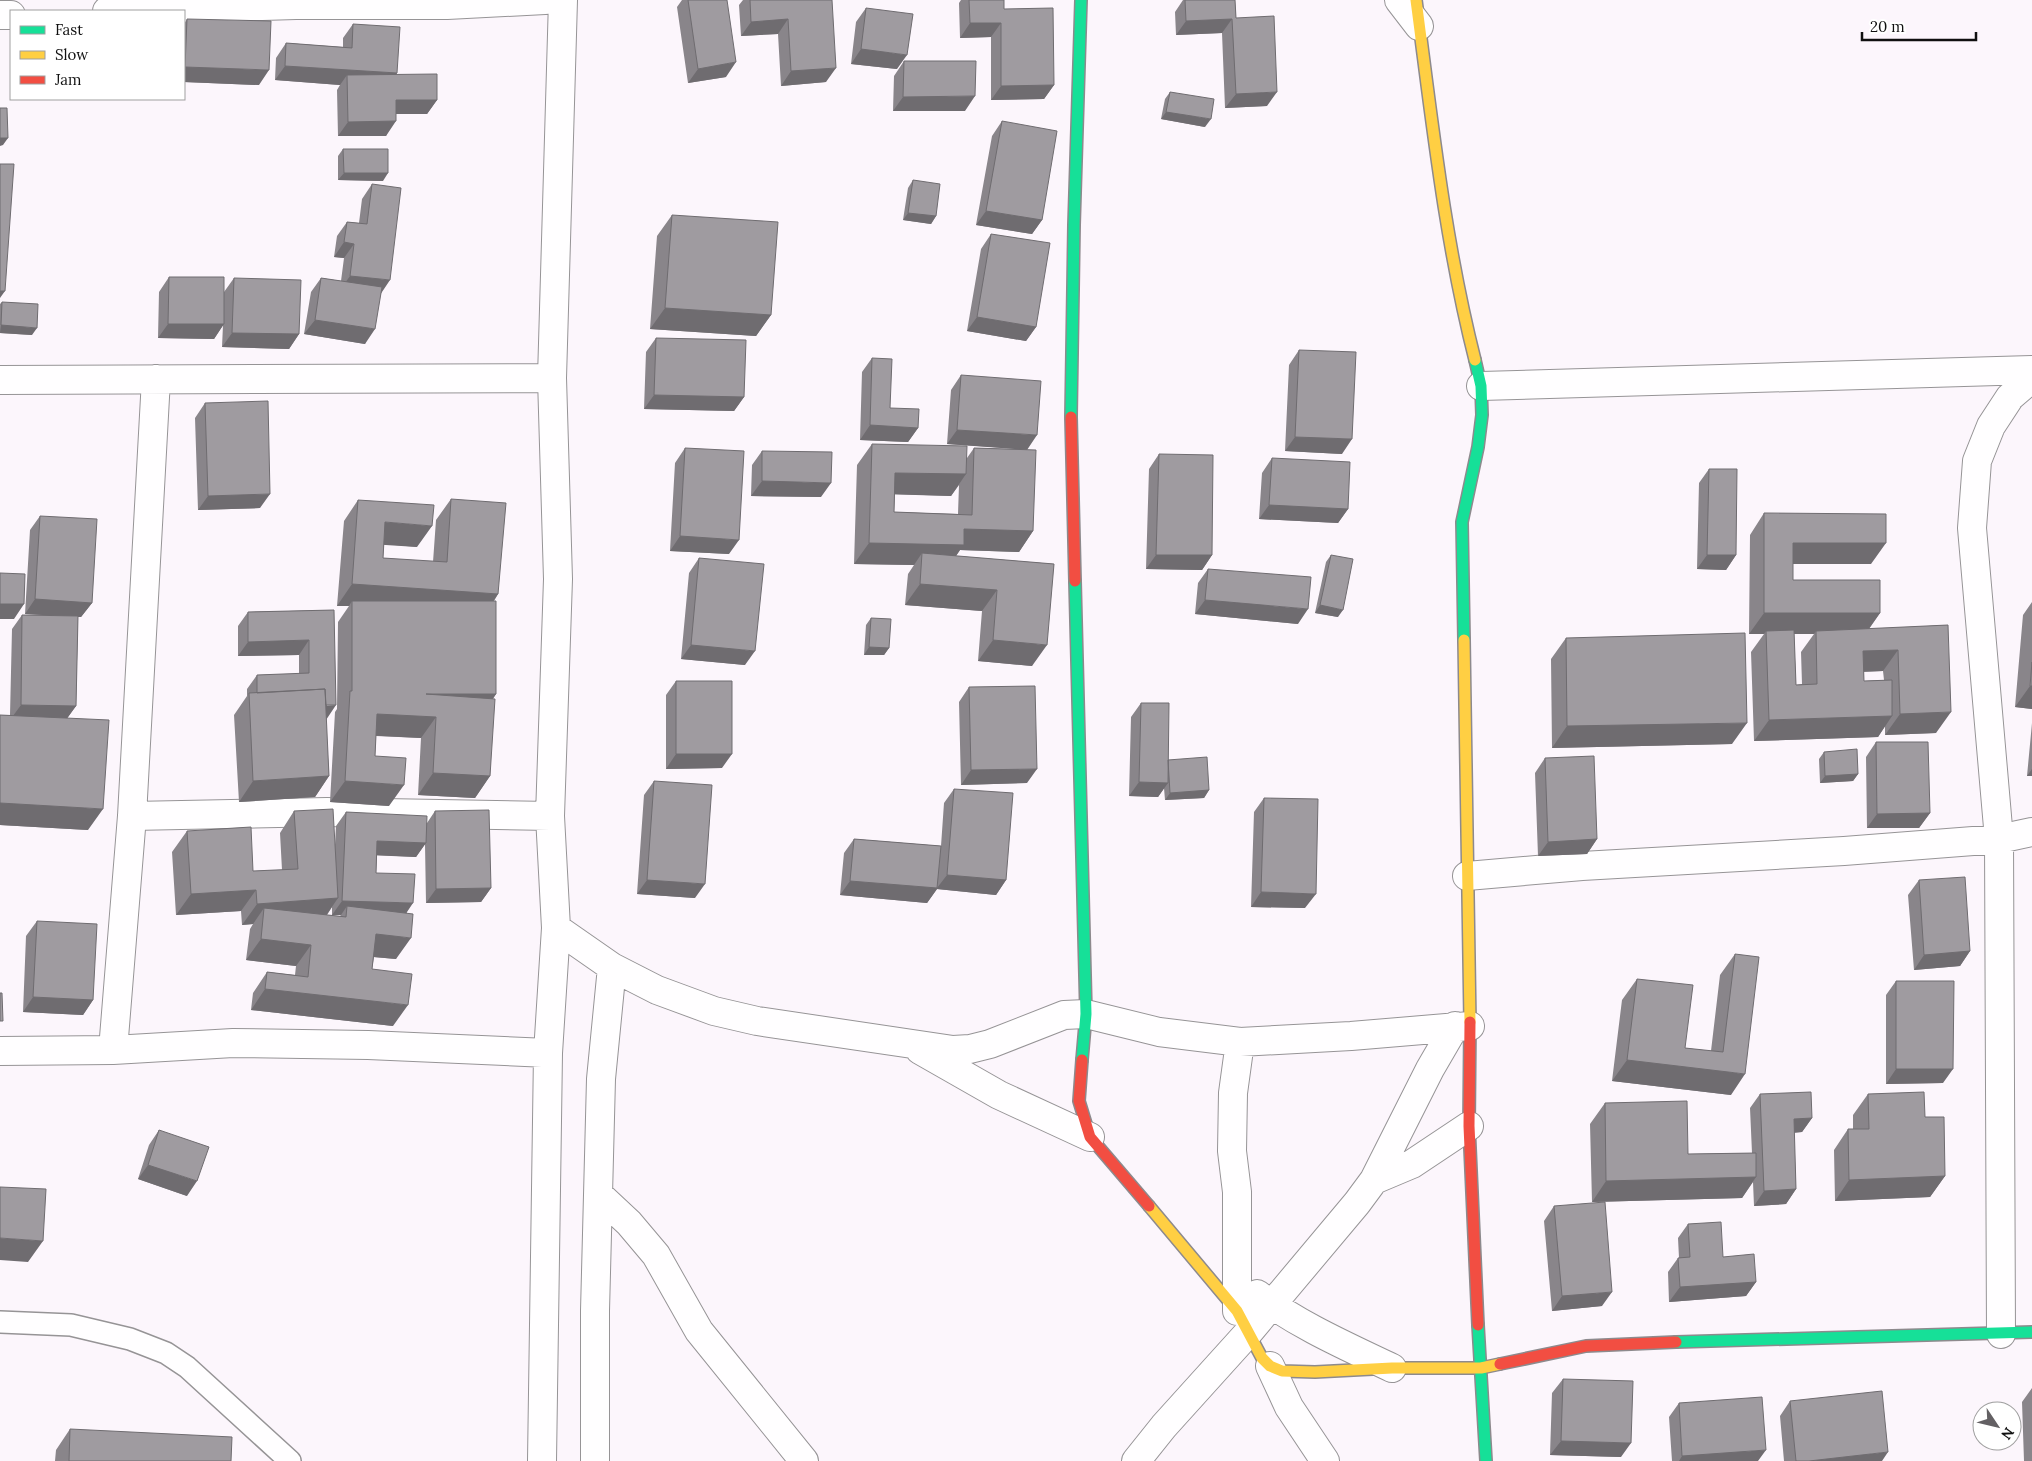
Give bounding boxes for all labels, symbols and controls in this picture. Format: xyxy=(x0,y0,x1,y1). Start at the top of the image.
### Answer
legend xyxy=(10,10,185,100)
scale bar xyxy=(1862,10,1976,42)
text: 20 m xyxy=(1870,17,1905,36)
text: Fast xyxy=(55,20,83,39)
text: Slow xyxy=(55,45,88,64)
text: Jam xyxy=(54,70,82,89)
north arrow xyxy=(1972,1401,2022,1451)
text: N xyxy=(1997,1424,2018,1443)

